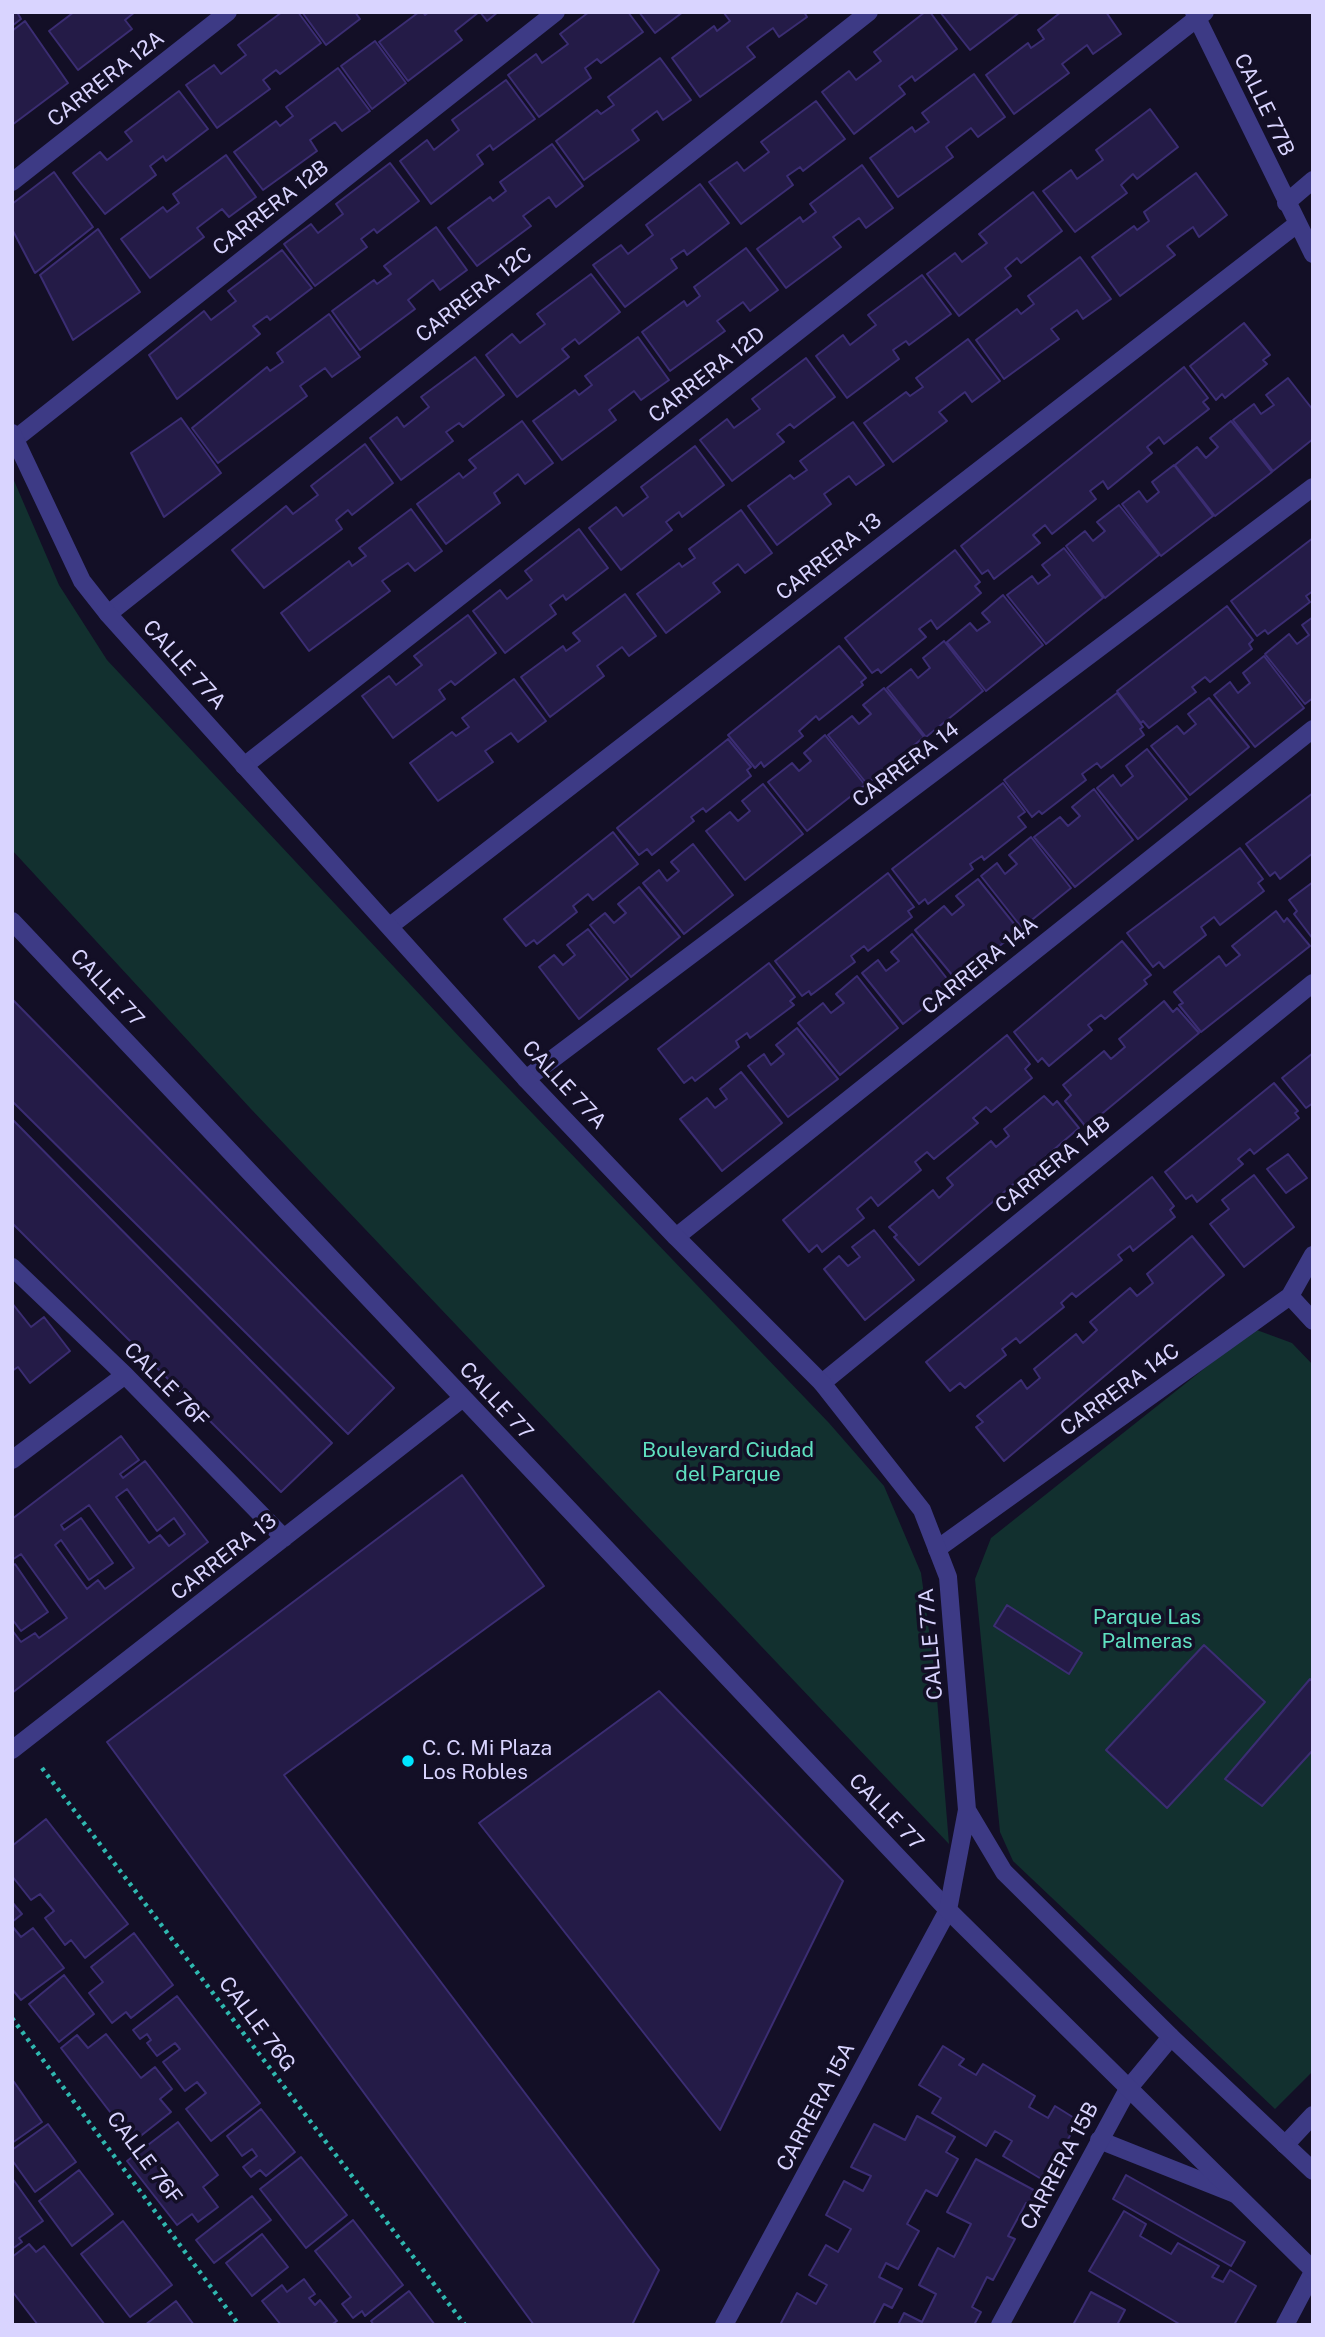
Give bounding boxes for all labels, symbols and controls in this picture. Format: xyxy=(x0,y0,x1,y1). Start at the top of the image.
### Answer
street label: CARRERA 12A xyxy=(43,26,169,132)
street label: CALLE 77B xyxy=(1228,50,1300,160)
street label: CARRERA 12B xyxy=(208,155,334,261)
street label: CARRERA 12C xyxy=(411,242,537,348)
street label: CARRERA 12D xyxy=(644,322,770,428)
street label: CARRERA 13 xyxy=(771,508,887,606)
street label: CALLE 77A xyxy=(137,615,231,715)
street label: CARRERA 14 xyxy=(848,717,964,813)
street label: CARRERA 14A xyxy=(917,912,1043,1020)
street label: CALLE 77 xyxy=(65,944,149,1032)
street label: CALLE 77A xyxy=(517,1035,611,1135)
street label: CARRERA 14B xyxy=(990,1111,1116,1219)
street label: CALLE 76F xyxy=(118,1337,214,1433)
street label: CARRERA 14C xyxy=(1055,1338,1185,1442)
street label: CALLE 77 xyxy=(454,1357,538,1445)
park label: Boulevard Ciudad del Parque xyxy=(642,1438,814,1488)
street label: CARRERA 13 xyxy=(166,1508,282,1606)
street label: CALLE 77A xyxy=(914,1587,948,1701)
park label: Parque Las Palmeras xyxy=(1093,1605,1201,1655)
place label: C. C. Mi Plaza Los Robles xyxy=(422,1736,552,1786)
marker: C. C. Mi Plaza Los Robles xyxy=(400,1753,416,1769)
street label: CALLE 77 xyxy=(843,1768,929,1856)
street label: CALLE 76G xyxy=(213,1972,301,2076)
street label: CARRERA 15A xyxy=(772,2038,860,2176)
street label: CARRERA 15B xyxy=(1016,2098,1104,2234)
street label: CALLE 76F xyxy=(101,2107,187,2209)

